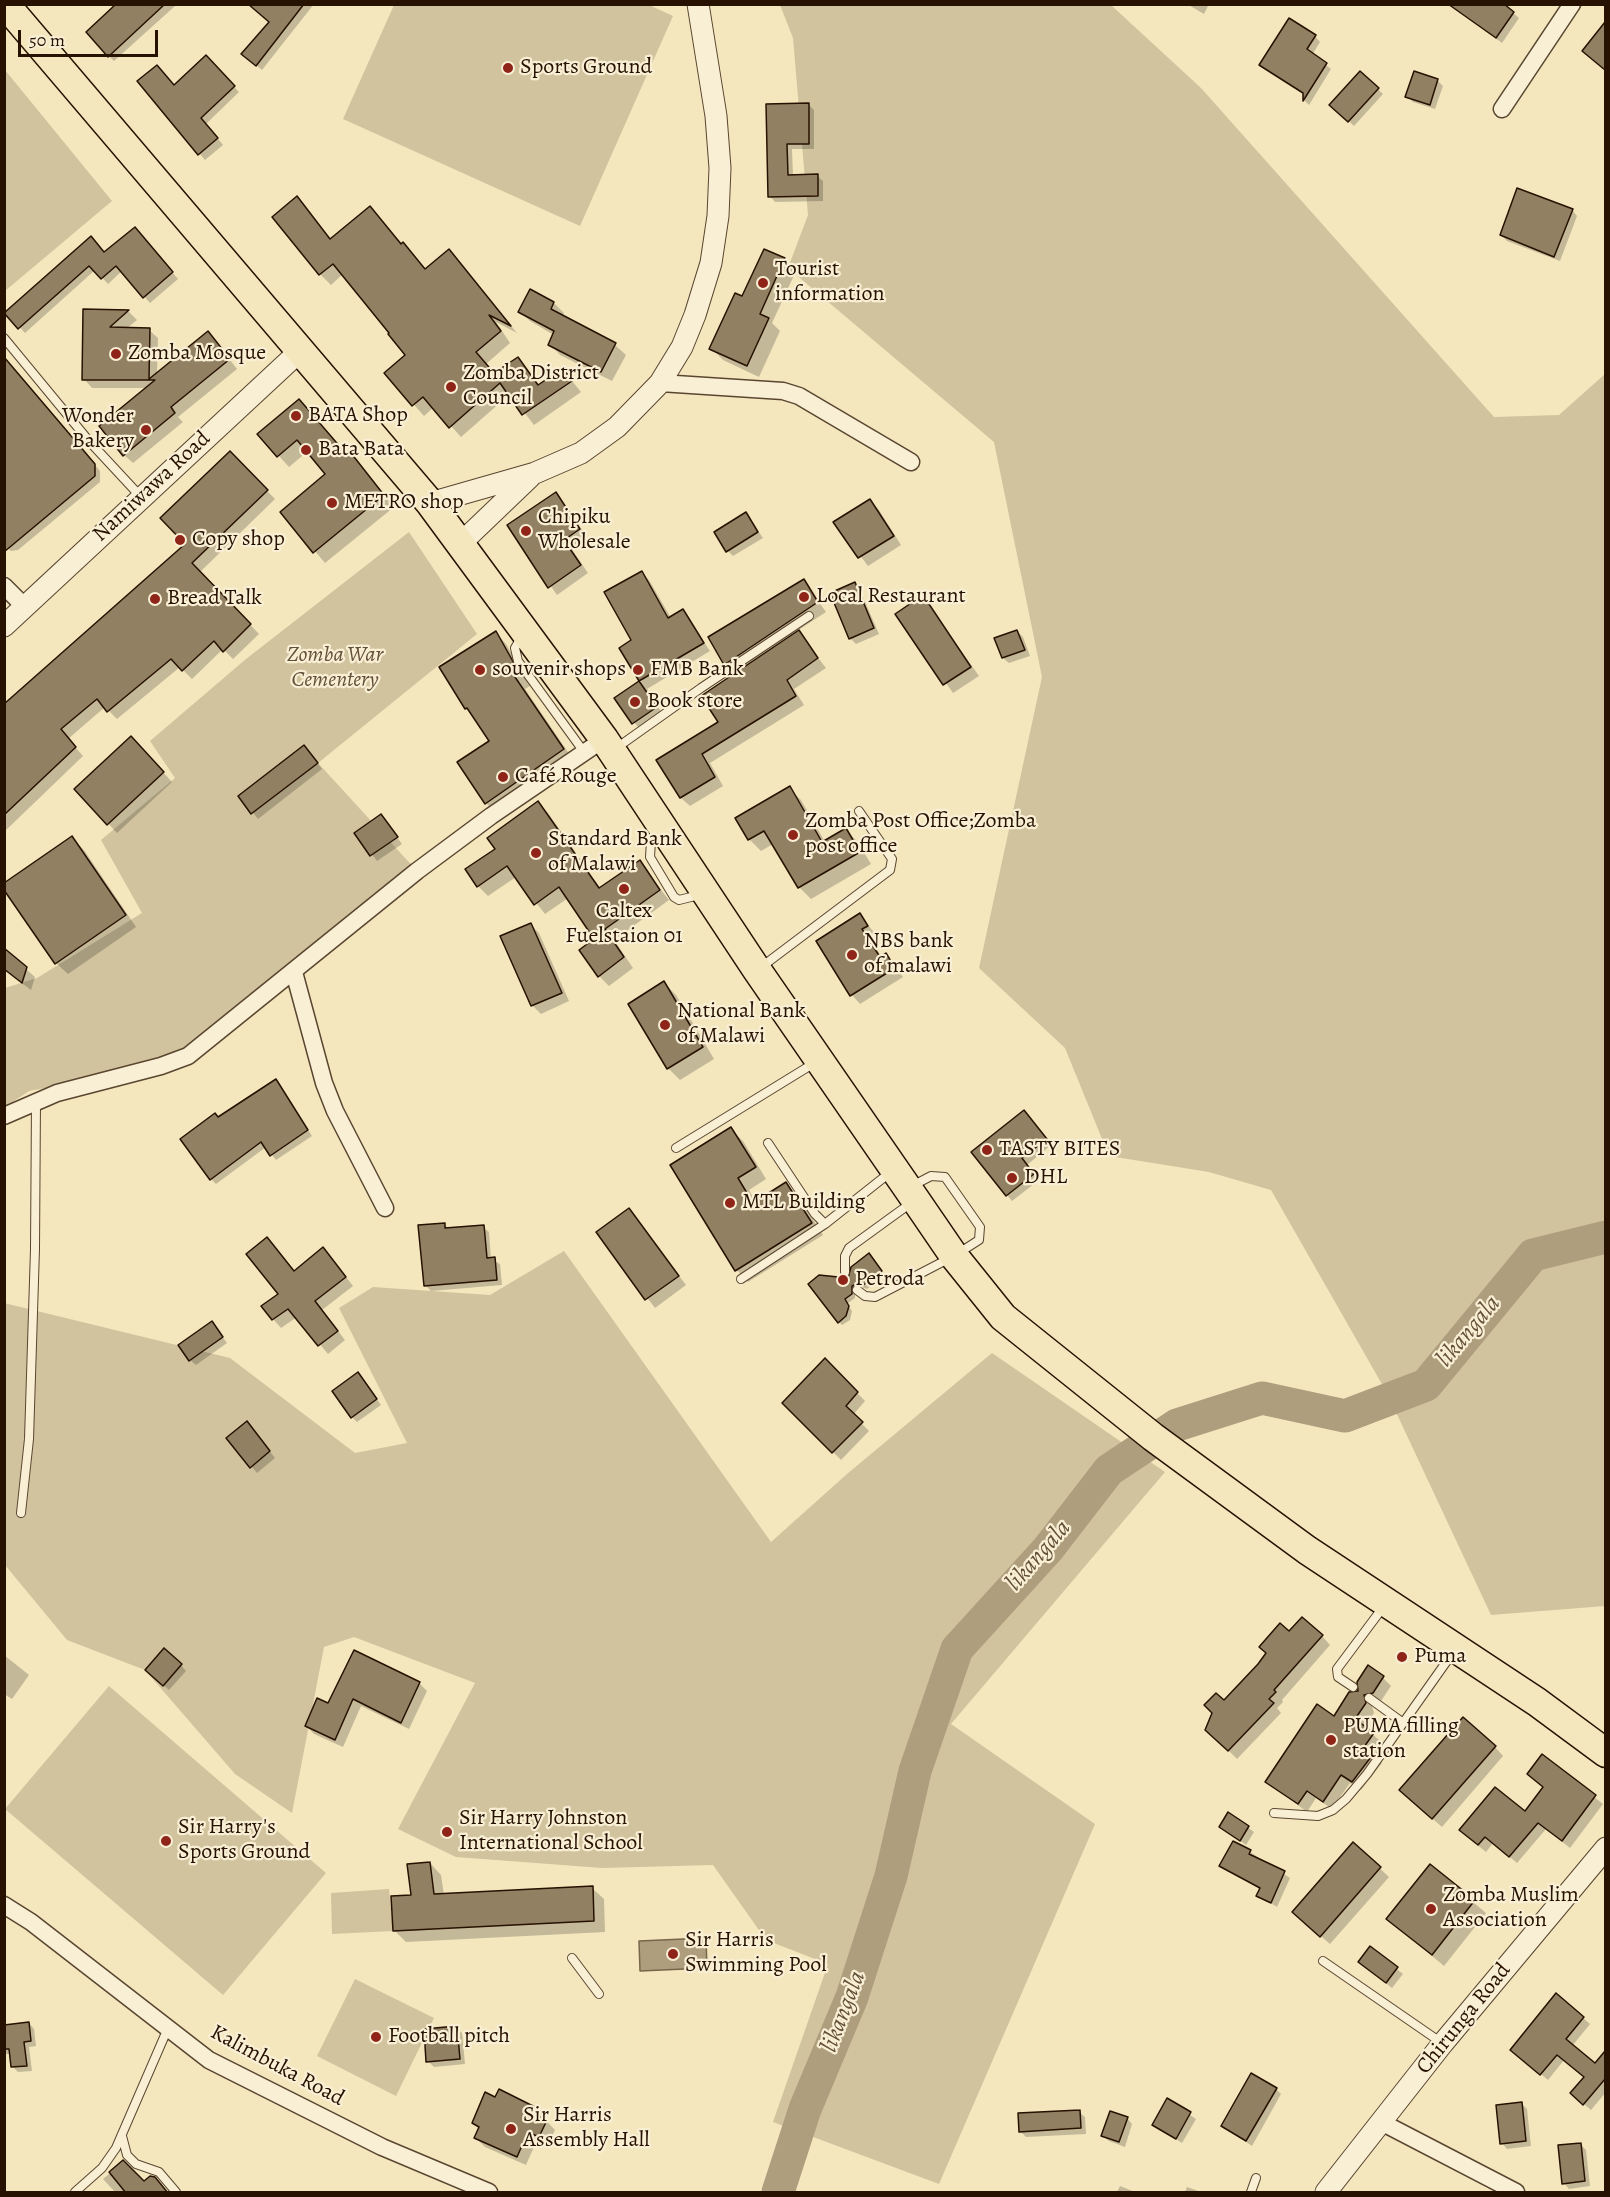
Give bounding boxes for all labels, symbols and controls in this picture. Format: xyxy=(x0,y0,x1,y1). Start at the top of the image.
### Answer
scale bar xyxy=(21,18,160,56)
text: 50 m xyxy=(29,28,65,52)
place label: Sports Ground xyxy=(520,55,652,81)
marker: Sports Ground xyxy=(501,61,515,75)
place label: Tourist information xyxy=(775,257,885,308)
marker: Tourist information xyxy=(756,276,770,290)
place label: Zomba Mosque xyxy=(128,341,266,367)
marker: Zomba Mosque xyxy=(109,347,123,361)
place label: Zomba District Council xyxy=(463,361,599,412)
marker: Zomba District Council xyxy=(444,380,458,394)
place label: BATA Shop xyxy=(308,403,408,429)
place label: Wonder Bakery xyxy=(62,404,134,456)
marker: BATA Shop xyxy=(289,409,303,423)
marker: Wonder Bakery xyxy=(139,423,153,437)
street label: Namiwawa Road xyxy=(88,426,216,548)
place label: Bata Bata xyxy=(318,437,404,463)
marker: Bata Bata xyxy=(299,443,313,457)
place label: METRO shop xyxy=(344,490,464,516)
marker: METRO shop xyxy=(325,496,339,510)
place label: Chipiku Wholesale xyxy=(538,505,631,556)
marker: Chipiku Wholesale xyxy=(519,524,533,538)
place label: Copy shop xyxy=(192,527,285,553)
marker: Copy shop xyxy=(173,533,187,547)
place label: Local Restaurant xyxy=(816,584,966,610)
place label: Bread Talk xyxy=(167,586,262,612)
marker: Local Restaurant xyxy=(797,590,811,604)
marker: Bread Talk xyxy=(148,592,162,606)
park label: Zomba War Cementery xyxy=(287,643,383,694)
place label: souvenir shops xyxy=(492,657,626,683)
place label: FMB Bank xyxy=(650,657,744,683)
marker: souvenir shops xyxy=(473,663,487,677)
marker: FMB Bank xyxy=(631,663,645,677)
place label: Book store xyxy=(647,689,742,715)
marker: Book store xyxy=(628,695,642,709)
place label: Café Rouge xyxy=(515,764,617,790)
marker: Café Rouge xyxy=(496,770,510,784)
place label: Zomba Post Office;Zomba post office xyxy=(805,809,1036,860)
place label: Standard Bank of Malawi xyxy=(548,827,682,878)
marker: Zomba Post Office;Zomba post office xyxy=(786,828,800,842)
marker: Standard Bank of Malawi xyxy=(529,846,543,860)
marker: Caltex Fuelstaion 01 xyxy=(617,882,631,896)
place label: Caltex Fuelstaion 01 xyxy=(565,899,683,950)
place label: NBS bank of malawi xyxy=(864,929,953,980)
marker: NBS bank of malawi xyxy=(845,948,859,962)
place label: National Bank of Malawi xyxy=(677,999,805,1050)
marker: National Bank of Malawi xyxy=(658,1018,672,1032)
place label: TASTY BITES xyxy=(999,1137,1120,1163)
marker: TASTY BITES xyxy=(980,1143,994,1157)
place label: DHL xyxy=(1024,1165,1067,1191)
marker: DHL xyxy=(1005,1171,1019,1185)
place label: MTL Building xyxy=(742,1190,866,1216)
marker: MTL Building xyxy=(723,1196,737,1210)
place label: Petroda xyxy=(855,1267,924,1293)
marker: Petroda xyxy=(836,1273,850,1287)
water label: likangala xyxy=(1431,1290,1507,1374)
water label: likangala xyxy=(1000,1515,1078,1597)
place label: Puma xyxy=(1414,1644,1467,1670)
marker: Puma xyxy=(1395,1650,1409,1664)
place label: PUMA filling station xyxy=(1343,1714,1459,1766)
marker: PUMA filling station xyxy=(1324,1733,1338,1747)
place label: Sir Harry Johnston International School xyxy=(459,1806,643,1858)
place label: Sir Harry's Sports Ground xyxy=(178,1815,310,1867)
marker: Sir Harry Johnston International School xyxy=(440,1825,454,1839)
marker: Sir Harry's Sports Ground xyxy=(159,1834,173,1848)
place label: Zomba Muslim Association xyxy=(1443,1883,1579,1934)
marker: Zomba Muslim Association xyxy=(1424,1902,1438,1916)
place label: Sir Harris Swimming Pool xyxy=(685,1928,827,1980)
marker: Sir Harris Swimming Pool xyxy=(666,1947,680,1961)
street label: Chirunga Road xyxy=(1411,1958,1517,2080)
water label: likangala xyxy=(815,1967,873,2057)
street label: Kalimbuka Road xyxy=(206,2020,348,2112)
place label: Football pitch xyxy=(388,2024,510,2050)
marker: Football pitch xyxy=(369,2030,383,2044)
place label: Sir Harris Assembly Hall xyxy=(523,2103,650,2154)
marker: Sir Harris Assembly Hall xyxy=(504,2122,518,2136)

